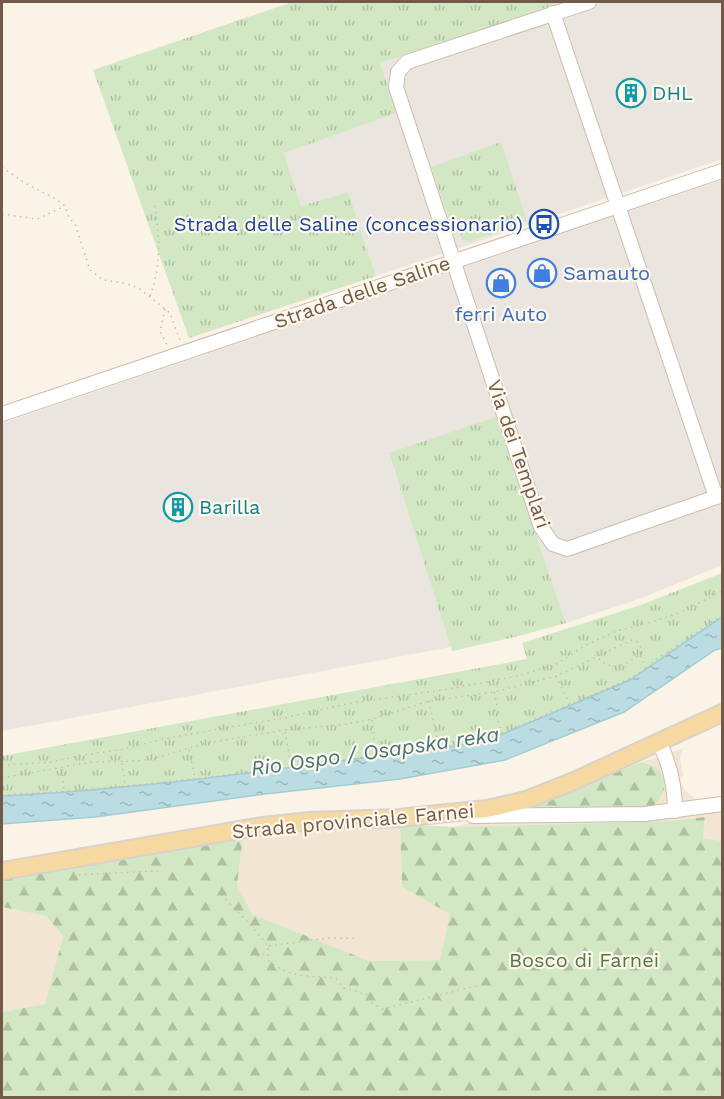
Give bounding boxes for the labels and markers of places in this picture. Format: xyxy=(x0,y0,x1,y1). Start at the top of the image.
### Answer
building icon: DHL xyxy=(615,77,647,109)
place label: DHL xyxy=(652,81,693,105)
bus stop icon: Strada delle Saline (concessionario) xyxy=(528,208,560,240)
place label: Strada delle Saline (concessionario) xyxy=(174,212,523,236)
shop icon: Samauto xyxy=(526,257,558,289)
place label: Samauto xyxy=(563,261,650,285)
shop icon: ferri Auto xyxy=(485,267,517,299)
place label: ferri Auto xyxy=(455,302,547,326)
building icon: Barilla xyxy=(162,491,194,523)
place label: Barilla xyxy=(199,495,260,519)

